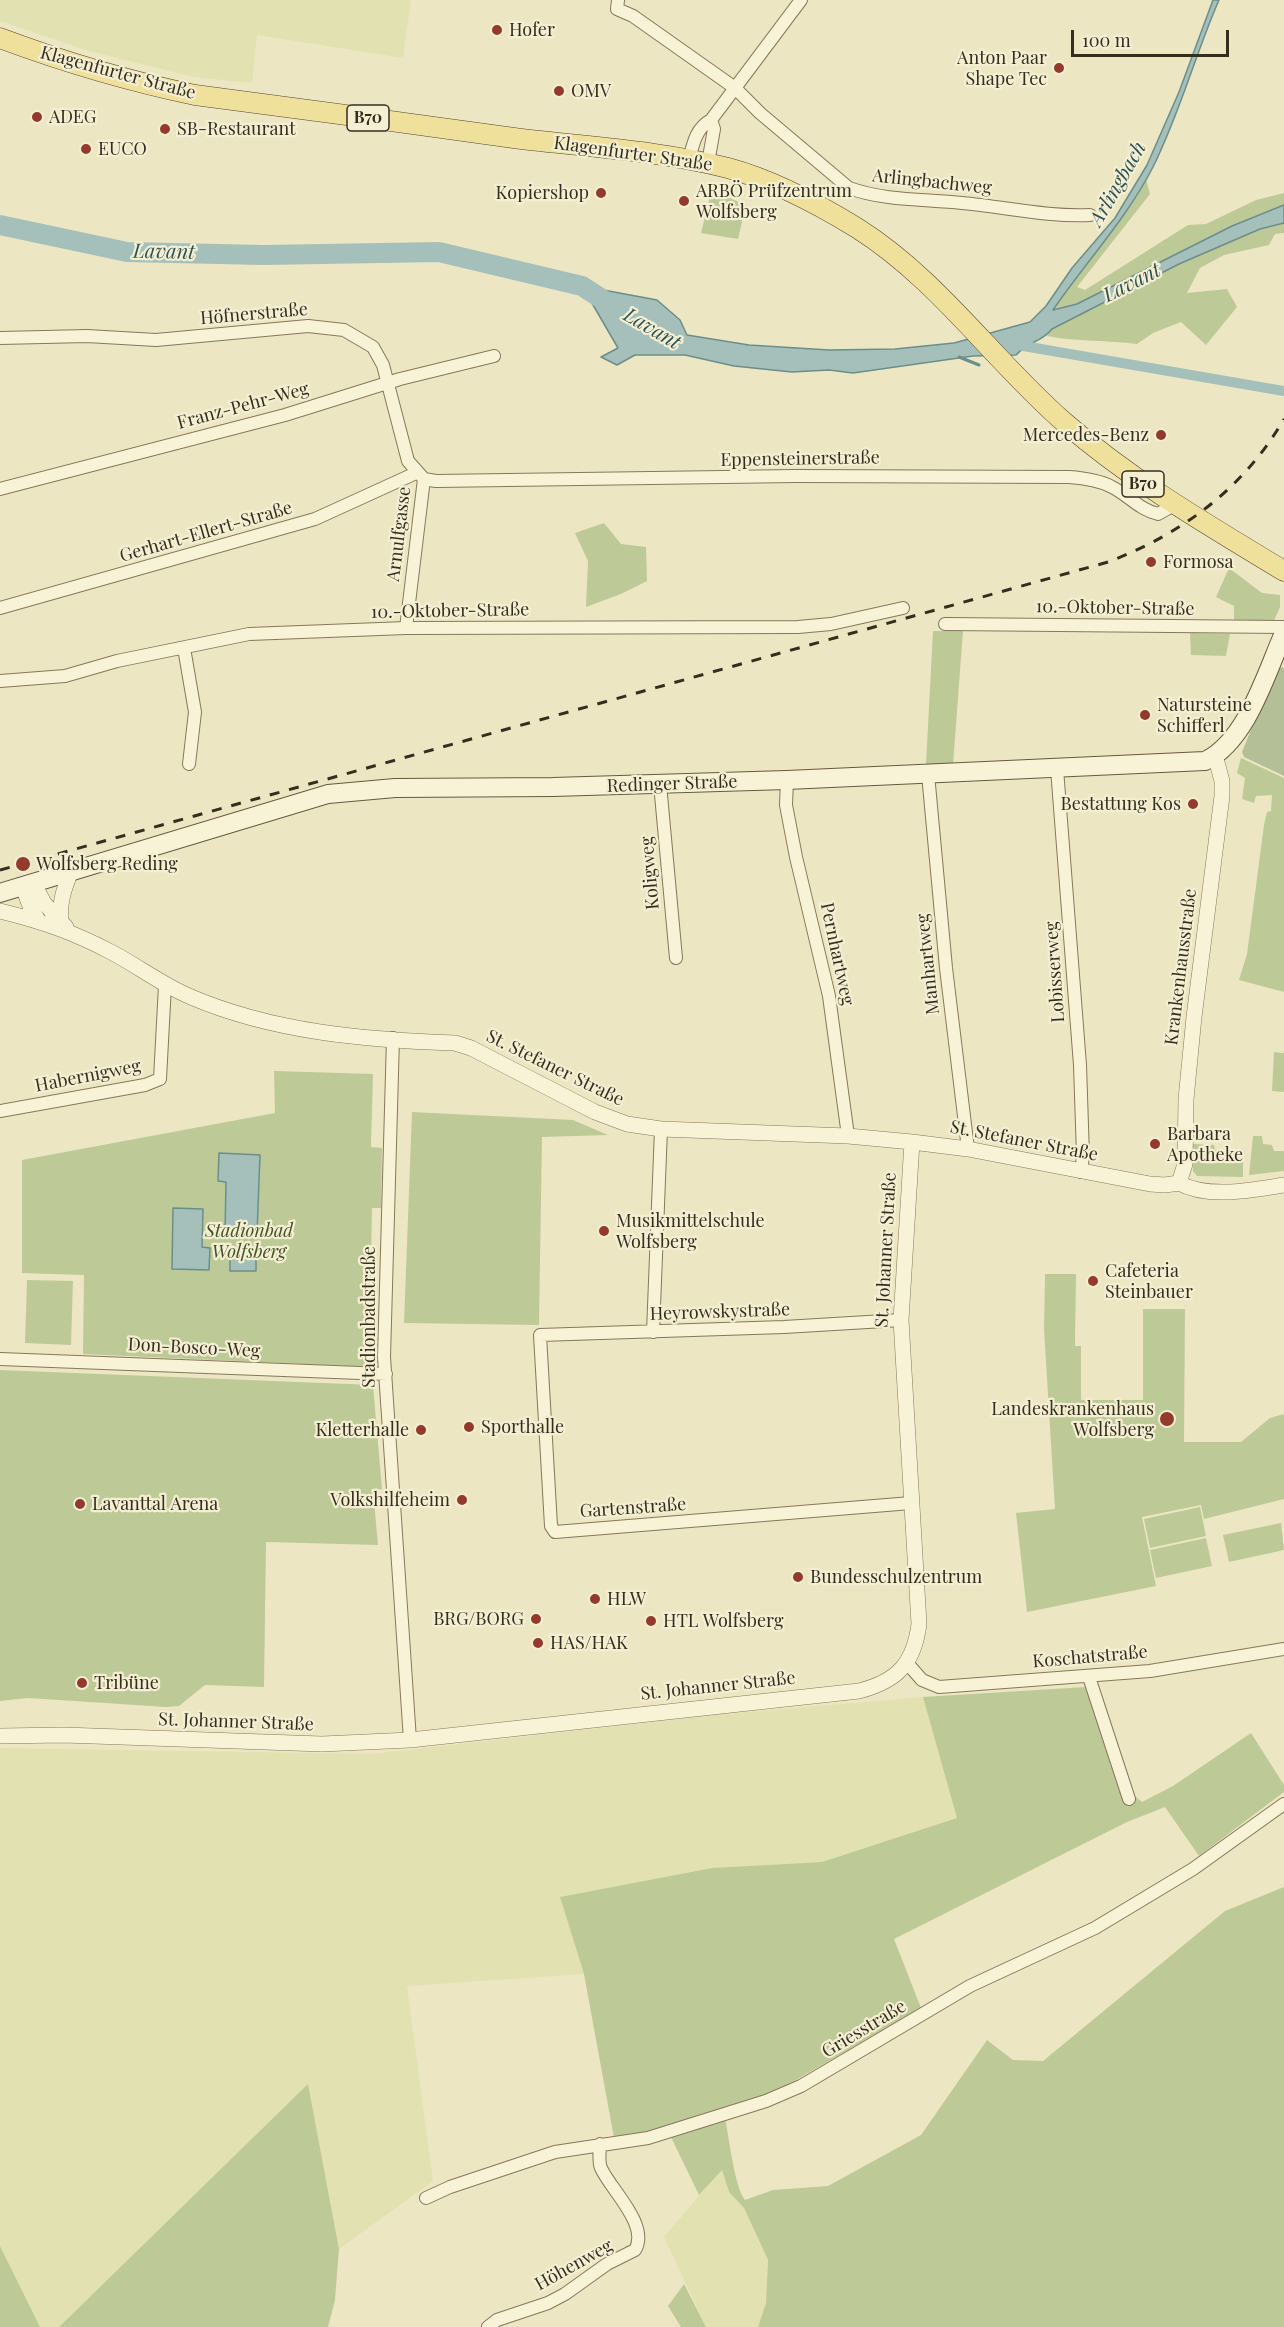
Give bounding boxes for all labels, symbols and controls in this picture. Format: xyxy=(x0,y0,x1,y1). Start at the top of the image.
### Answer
scale bar xyxy=(1074,18,1232,56)
place label: Hofer xyxy=(509,19,555,41)
marker: Hofer xyxy=(490,23,504,37)
text: 100 m xyxy=(1082,28,1131,52)
street label: Klagenfurter Straße xyxy=(38,42,198,104)
place label: Anton Paar Shape Tec xyxy=(957,47,1047,90)
marker: Anton Paar Shape Tec xyxy=(1052,61,1066,75)
place label: OMV xyxy=(571,80,611,102)
marker: OMV xyxy=(552,84,566,98)
road number: B70 xyxy=(347,105,389,131)
place label: ADEG xyxy=(49,106,96,128)
marker: ADEG xyxy=(30,110,44,124)
place label: SB-Restaurant xyxy=(177,118,296,140)
marker: SB-Restaurant xyxy=(158,122,172,136)
street label: Klagenfurter Straße xyxy=(552,132,714,176)
place label: EUCO xyxy=(98,138,147,160)
water label: Arlingbach xyxy=(1084,138,1152,230)
marker: EUCO xyxy=(79,142,93,156)
street label: Arlingbachweg xyxy=(871,165,993,199)
place label: ARBÖ Prüfzentrum Wolfsberg xyxy=(696,180,852,222)
place label: Kopiershop xyxy=(496,182,589,204)
marker: Kopiershop xyxy=(594,186,608,200)
marker: ARBÖ Prüfzentrum Wolfsberg xyxy=(677,194,691,208)
water label: Lavant xyxy=(133,239,195,265)
water label: Lavant xyxy=(1099,258,1165,308)
street label: Höfnerstraße xyxy=(199,299,309,329)
water label: Lavant xyxy=(619,303,685,355)
street label: Franz-Pehr-Weg xyxy=(175,378,311,434)
place label: Mercedes-Benz xyxy=(1023,424,1149,446)
marker: Mercedes-Benz xyxy=(1154,428,1168,442)
street label: Eppensteinerstraße xyxy=(720,447,880,471)
road number: B70 xyxy=(1122,471,1164,497)
street label: Arnulfgasse xyxy=(382,485,416,583)
street label: Gerhart-Ellert-Straße xyxy=(117,497,295,567)
place label: Formosa xyxy=(1163,551,1234,573)
marker: Formosa xyxy=(1144,555,1158,569)
street label: 10.-Oktober-Straße xyxy=(1035,596,1195,620)
street label: 10.-Oktober-Straße xyxy=(370,599,530,623)
place label: Natursteine Schifferl xyxy=(1157,694,1252,736)
marker: Natursteine Schifferl xyxy=(1138,708,1152,722)
street label: Redinger Straße xyxy=(606,771,738,797)
place label: Bestattung Kos xyxy=(1061,793,1181,815)
marker: Bestattung Kos xyxy=(1186,797,1200,811)
street label: Koligweg xyxy=(636,835,664,911)
place label: Wolfsberg Reding xyxy=(36,853,178,875)
marker: Wolfsberg Reding xyxy=(14,855,32,873)
street label: Krankenhausstraße xyxy=(1161,887,1201,1047)
street label: Pernhartweg xyxy=(816,901,858,1007)
street label: Manhartweg xyxy=(912,912,944,1016)
street label: Lobisserweg xyxy=(1041,921,1069,1023)
street label: St. Stefaner Straße xyxy=(483,1025,627,1111)
street label: Habernigweg xyxy=(33,1055,143,1097)
street label: St. Stefaner Straße xyxy=(948,1116,1100,1166)
place label: Barbara Apotheke xyxy=(1167,1123,1243,1166)
marker: Barbara Apotheke xyxy=(1148,1137,1162,1151)
street label: St. Johanner Straße xyxy=(871,1172,901,1328)
place label: Musikmittelschule Wolfsberg xyxy=(616,1210,765,1252)
park label: Stadionbad Wolfsberg xyxy=(205,1220,293,1262)
marker: Musikmittelschule Wolfsberg xyxy=(597,1224,611,1238)
street label: Stadionbadstraße xyxy=(358,1246,380,1388)
place label: Cafeteria Steinbauer xyxy=(1105,1260,1193,1302)
marker: Cafeteria Steinbauer xyxy=(1086,1274,1100,1288)
street label: Heyrowskystraße xyxy=(650,1299,790,1325)
street label: Don-Bosco-Weg xyxy=(127,1334,261,1362)
place label: Landeskrankenhaus Wolfsberg xyxy=(991,1398,1154,1440)
marker: Landeskrankenhaus Wolfsberg xyxy=(1158,1410,1176,1428)
place label: Sporthalle xyxy=(481,1416,564,1438)
place label: Kletterhalle xyxy=(316,1419,409,1441)
marker: Sporthalle xyxy=(462,1420,476,1434)
marker: Kletterhalle xyxy=(414,1423,428,1437)
place label: Volkshilfeheim xyxy=(330,1489,450,1511)
place label: Lavanttal Arena xyxy=(92,1493,218,1515)
marker: Volkshilfeheim xyxy=(455,1493,469,1507)
street label: Gartenstraße xyxy=(579,1494,687,1522)
marker: Lavanttal Arena xyxy=(73,1497,87,1511)
place label: Bundesschulzentrum xyxy=(810,1566,982,1588)
marker: Bundesschulzentrum xyxy=(791,1570,805,1584)
place label: HLW xyxy=(607,1588,646,1610)
marker: HLW xyxy=(588,1592,602,1606)
place label: BRG/BORG xyxy=(433,1608,524,1630)
place label: HTL Wolfsberg xyxy=(663,1610,784,1632)
marker: BRG/BORG xyxy=(529,1612,543,1626)
marker: HTL Wolfsberg xyxy=(644,1614,658,1628)
place label: HAS/HAK xyxy=(550,1632,628,1654)
marker: HAS/HAK xyxy=(531,1636,545,1650)
street label: Koschatstraße xyxy=(1032,1641,1148,1673)
street label: St. Johanner Straße xyxy=(639,1667,797,1705)
place label: Tribüne xyxy=(94,1672,159,1694)
marker: Tribüne xyxy=(75,1676,89,1690)
street label: St. Johanner Straße xyxy=(158,1708,314,1736)
street label: Griesstraße xyxy=(818,1996,910,2062)
street label: Höhenweg xyxy=(531,2235,617,2295)

